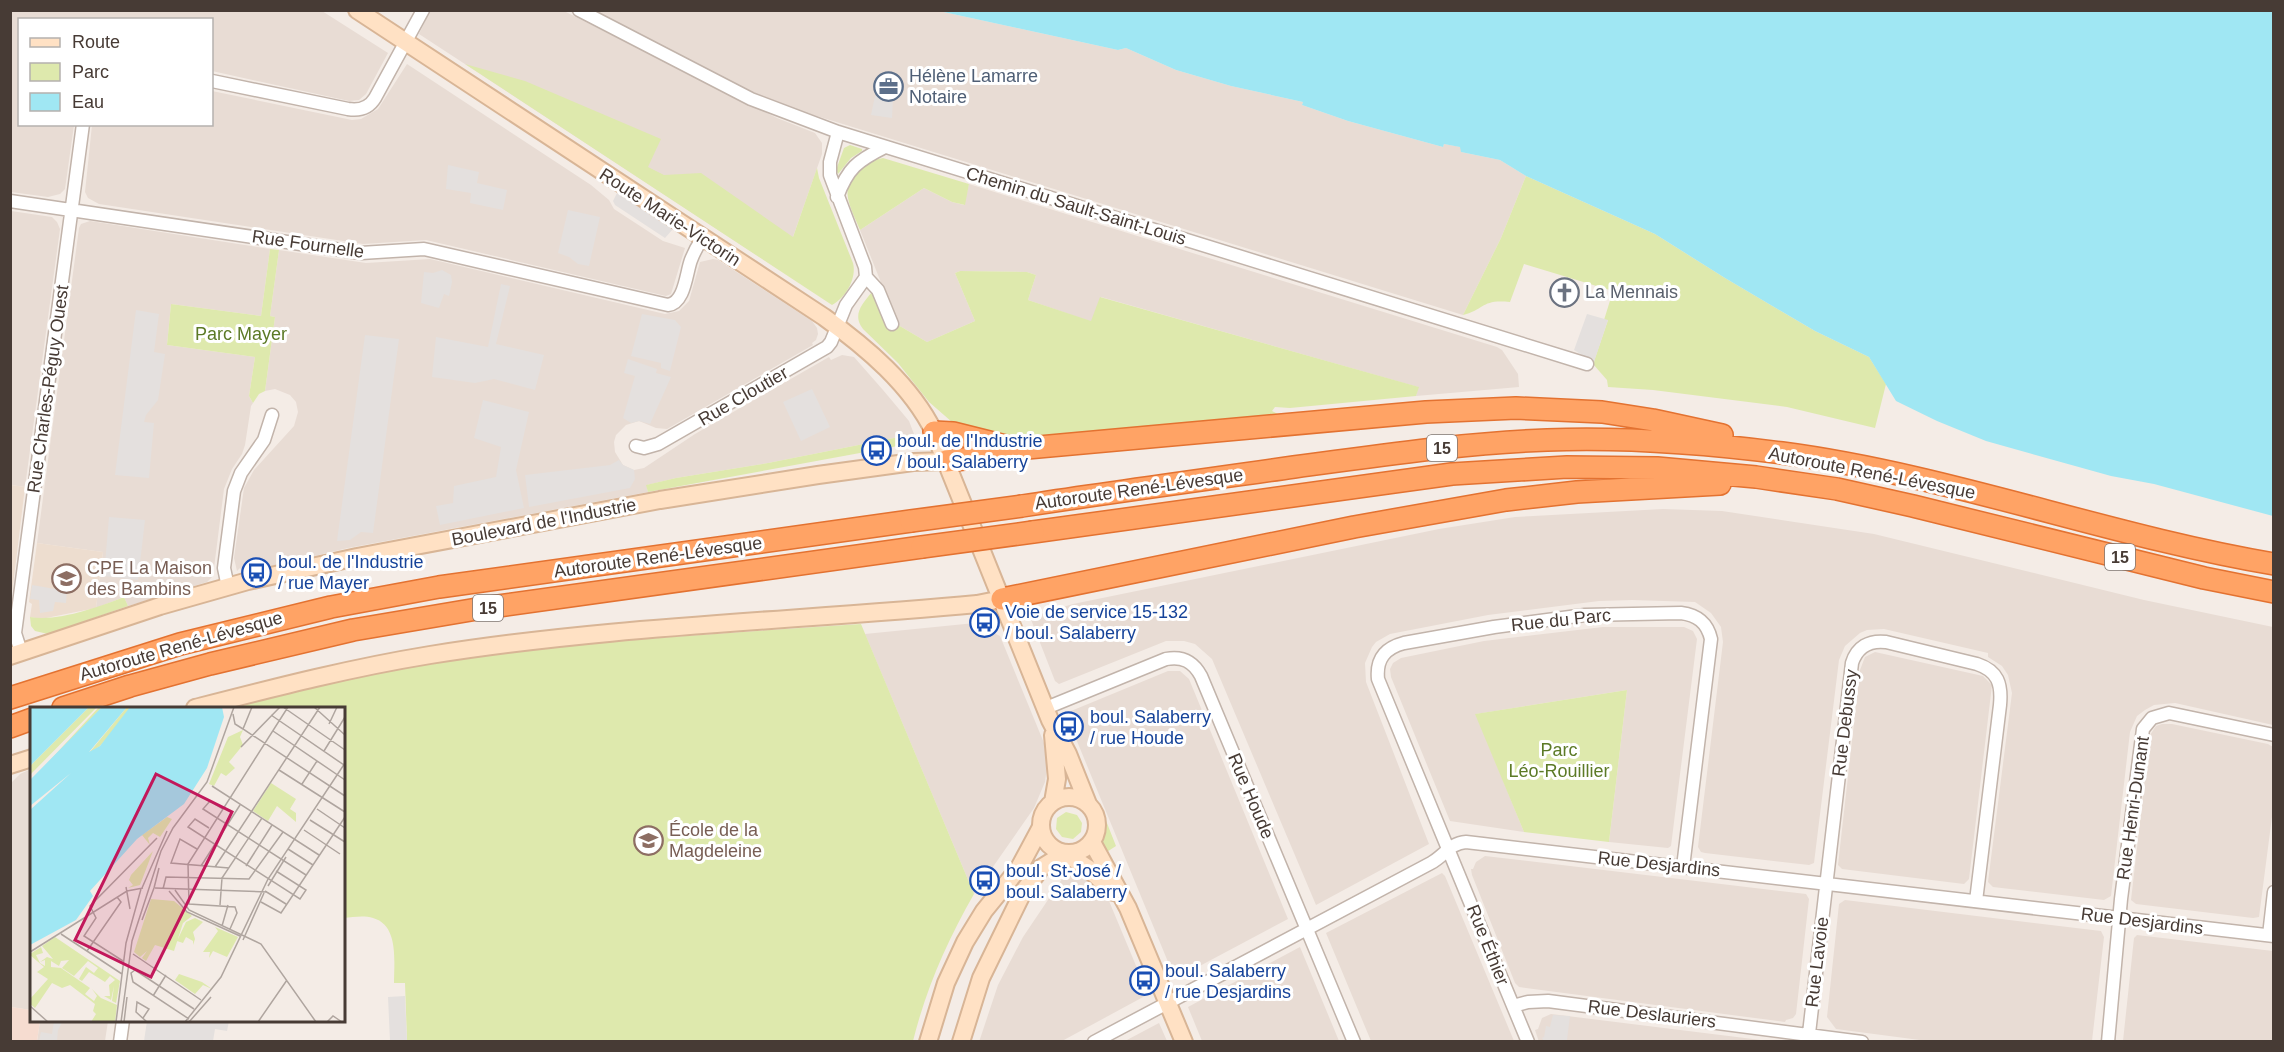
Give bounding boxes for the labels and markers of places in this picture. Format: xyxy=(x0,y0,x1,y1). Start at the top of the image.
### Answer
place label: Hélène Lamarre Notaire xyxy=(909,66,1038,107)
office icon: Hélène Lamarre Notaire xyxy=(872,70,904,102)
church icon: La Mennais xyxy=(1548,276,1580,308)
place label: La Mennais xyxy=(1585,282,1678,302)
place label: boul. de l'Industrie / boul. Salaberry xyxy=(897,431,1043,472)
bus stop icon: boul. de l'Industrie / boul. Salaberry xyxy=(860,435,892,467)
place label: boul. de l'Industrie / rue Mayer xyxy=(278,552,424,593)
bus stop icon: boul. de l'Industrie / rue Mayer xyxy=(241,556,273,588)
place label: CPE La Maison des Bambins xyxy=(87,558,212,599)
school or university icon: CPE La Maison des Bambins xyxy=(50,562,82,594)
place label: Voie de service 15-132 / boul. Salaberry xyxy=(1005,602,1188,643)
bus stop icon: Voie de service 15-132 / boul. Salaberry xyxy=(968,606,1000,638)
place label: boul. Salaberry / rue Houde xyxy=(1090,707,1211,748)
bus stop icon: boul. Salaberry / rue Houde xyxy=(1053,711,1085,743)
place label: École de la Magdeleine xyxy=(669,820,762,861)
school or university icon: École de la Magdeleine xyxy=(632,824,664,856)
place label: boul. St-José / boul. Salaberry xyxy=(1006,861,1127,902)
bus stop icon: boul. St-José / boul. Salaberry xyxy=(969,865,1001,897)
place label: boul. Salaberry / rue Desjardins xyxy=(1165,961,1291,1002)
bus stop icon: boul. Salaberry / rue Desjardins xyxy=(1128,965,1160,997)

